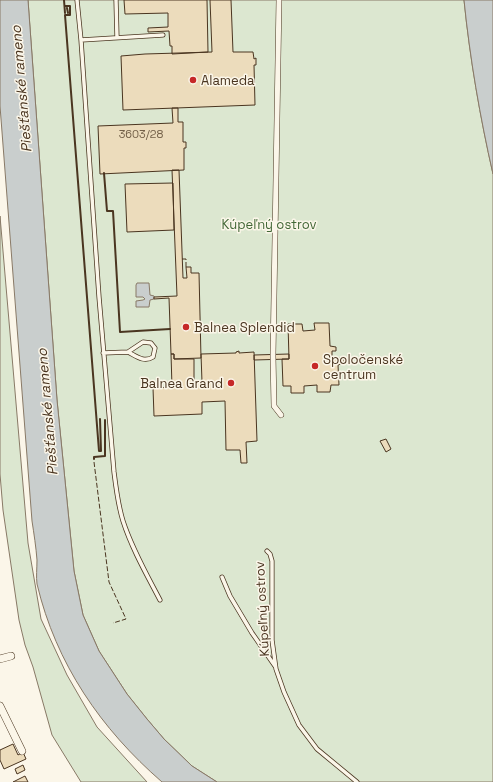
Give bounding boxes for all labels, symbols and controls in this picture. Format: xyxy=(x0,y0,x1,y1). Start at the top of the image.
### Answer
water label: Piešťanské rameno xyxy=(6,24,36,153)
place label: Alameda xyxy=(201,72,255,89)
marker: Alameda xyxy=(188,75,198,85)
house number: 3603/28 xyxy=(119,127,163,141)
park label: Kúpeľný ostrov xyxy=(221,216,317,233)
place label: Balnea Splendid xyxy=(194,319,295,336)
marker: Balnea Splendid xyxy=(181,322,191,332)
water label: Piešťanské rameno xyxy=(32,347,62,476)
place label: Spoločenské centrum xyxy=(323,351,403,383)
marker: Spoločenské centrum xyxy=(310,361,320,371)
place label: Balnea Grand xyxy=(140,375,223,392)
marker: Balnea Grand xyxy=(226,378,236,388)
street label: Kúpeľný ostrov xyxy=(251,561,273,657)

